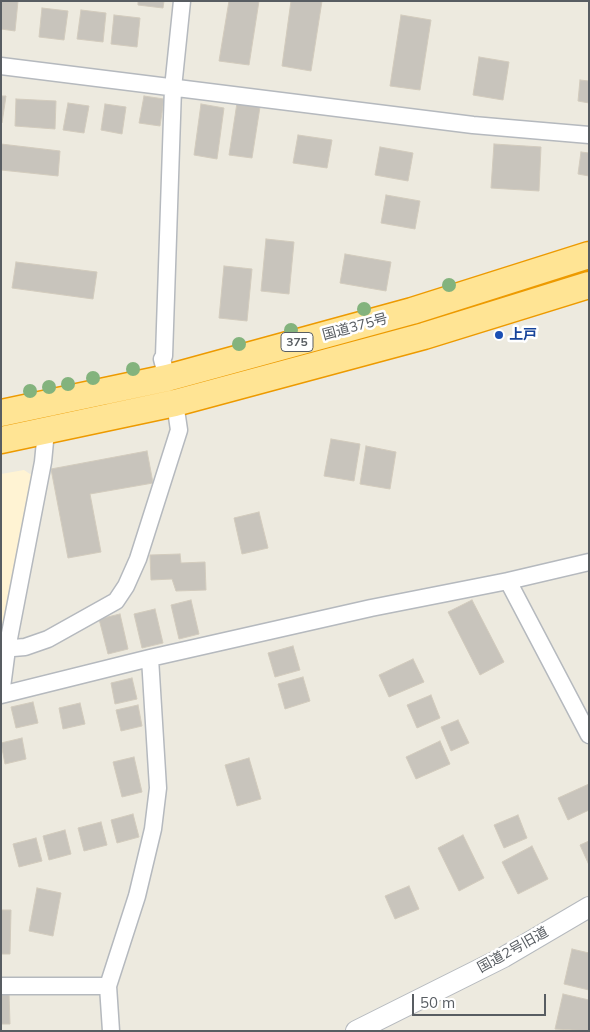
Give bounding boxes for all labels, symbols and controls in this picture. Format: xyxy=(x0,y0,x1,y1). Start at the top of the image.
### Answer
street label: 国道375号 xyxy=(320,310,390,344)
place label: 上戸 xyxy=(509,327,537,343)
marker: 上戸 xyxy=(493,329,505,341)
road number: 375 xyxy=(281,332,313,352)
street label: 国道2号旧道 xyxy=(475,924,551,976)
scale bar xyxy=(415,984,549,1016)
text: 50 m xyxy=(420,993,455,1012)

